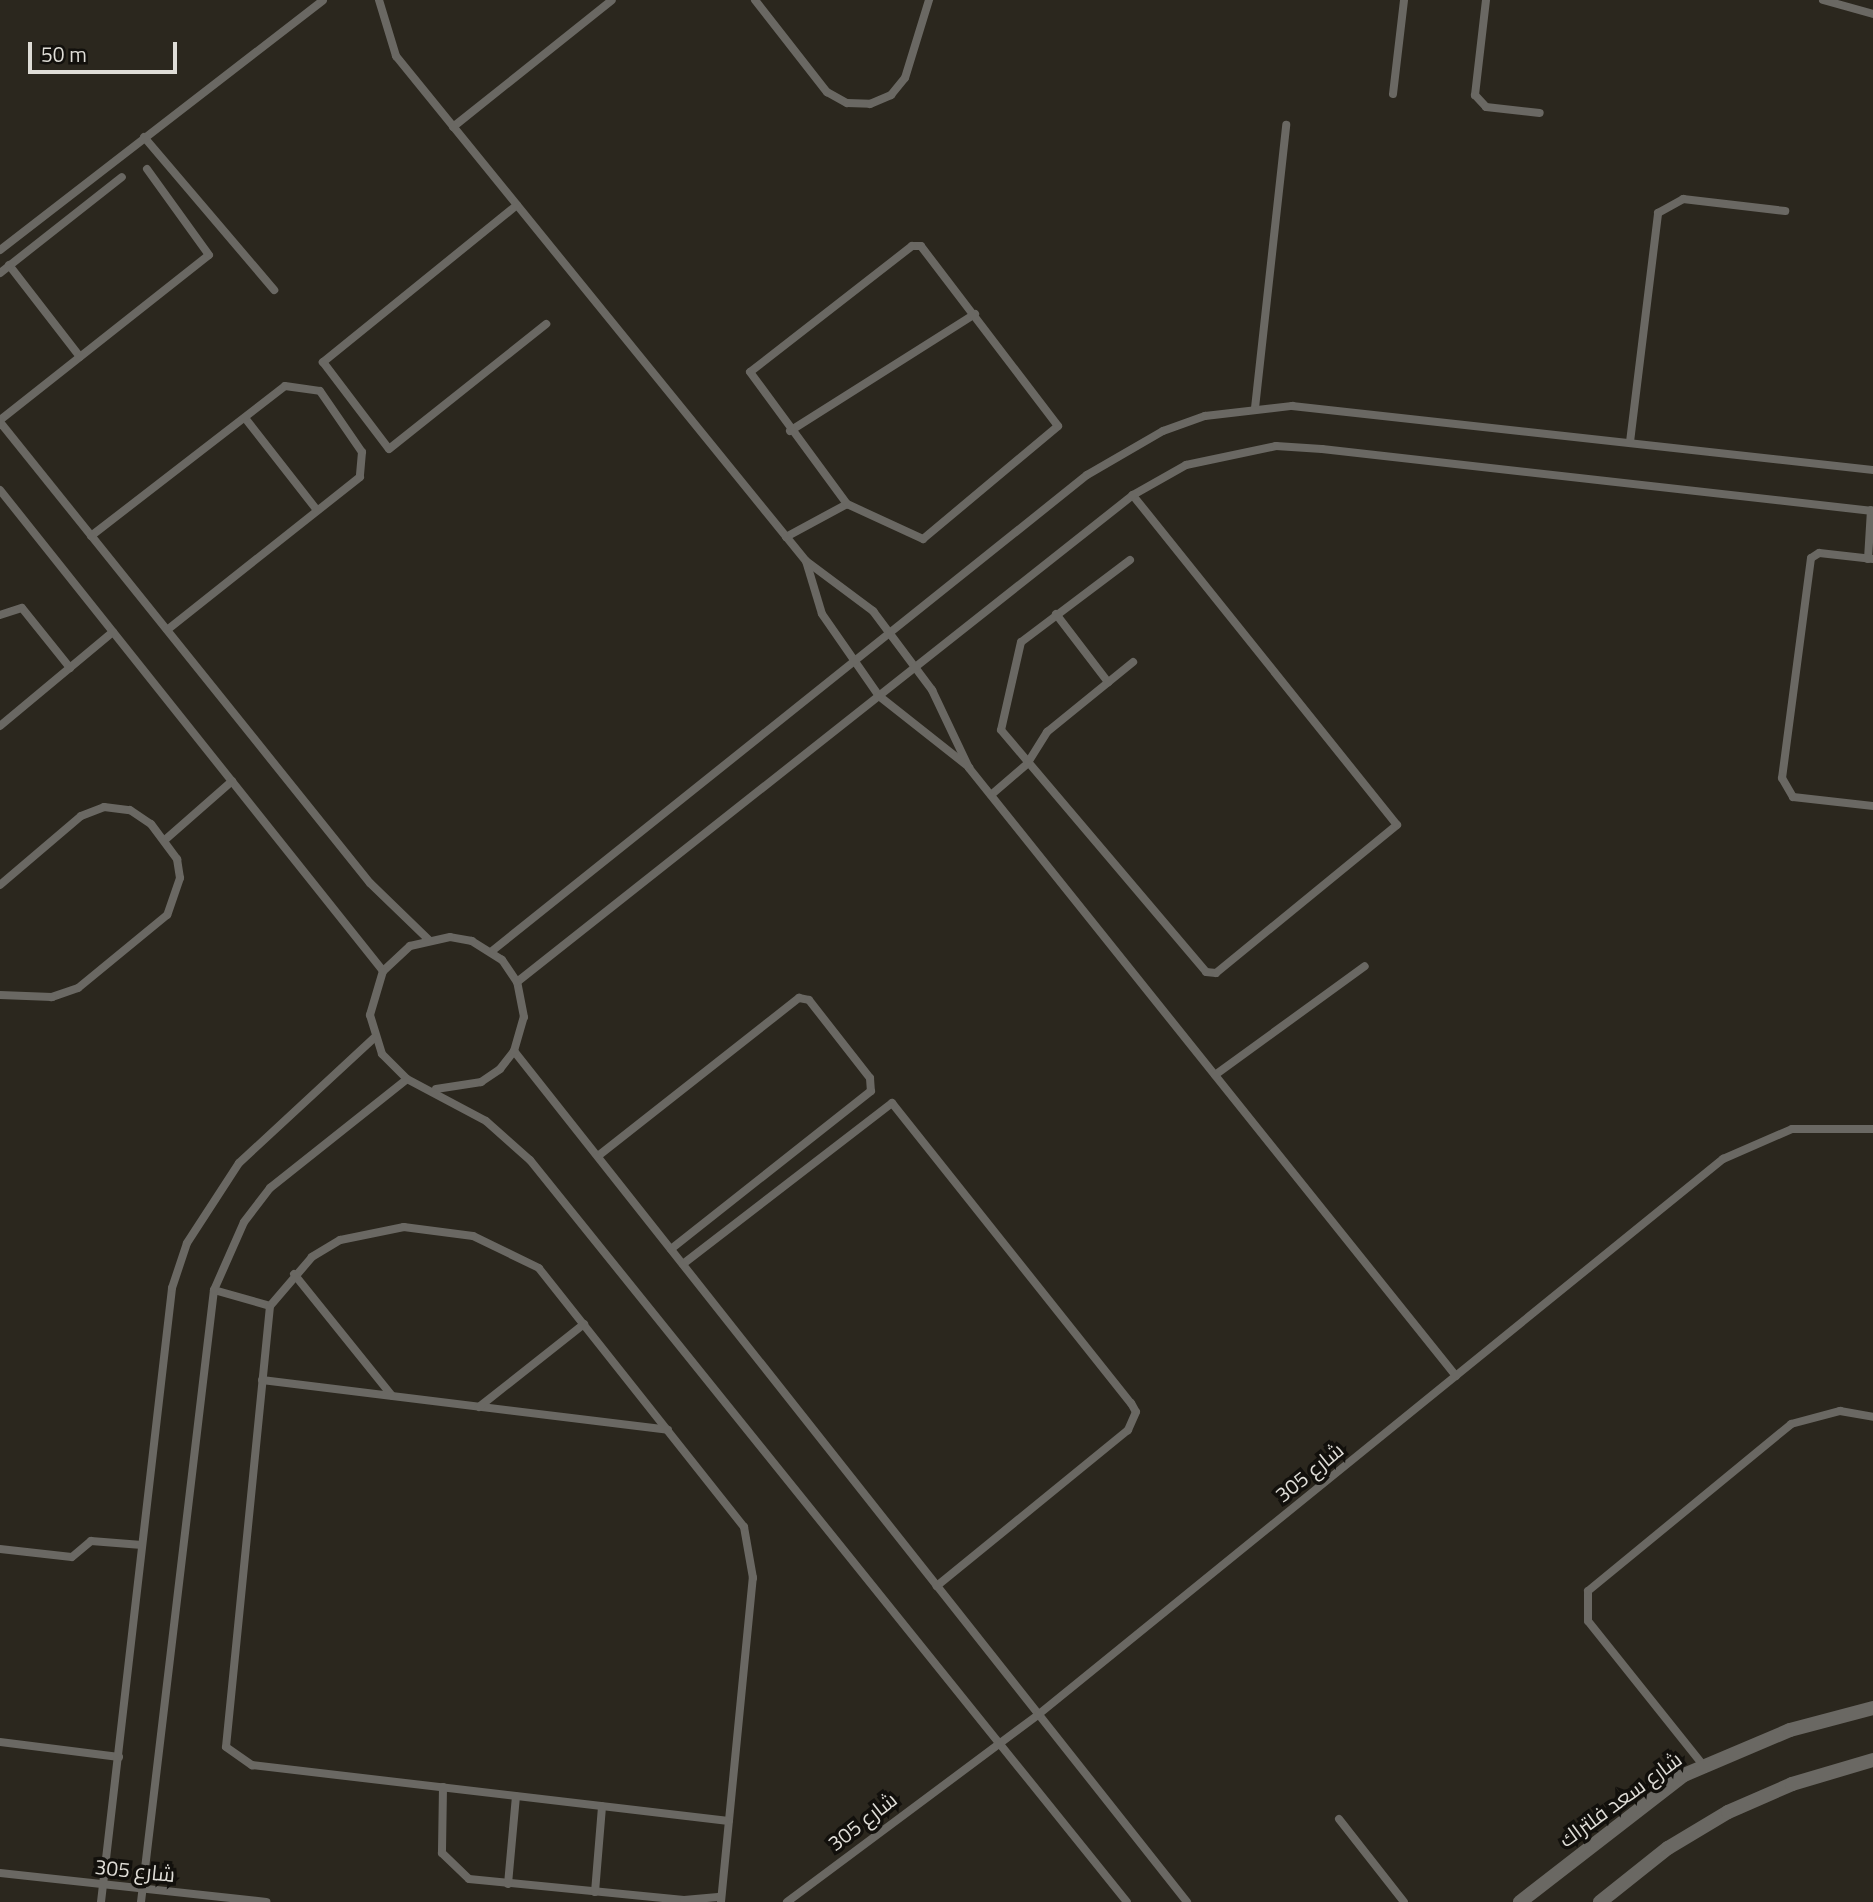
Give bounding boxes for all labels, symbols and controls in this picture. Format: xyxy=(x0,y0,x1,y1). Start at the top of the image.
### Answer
scale bar xyxy=(32,28,180,72)
text: 50 m xyxy=(41,38,87,70)
street label: شارع 305 xyxy=(1270,1437,1348,1507)
street label: شارع سعد فلتراك xyxy=(1554,1746,1686,1852)
street label: شارع 305 xyxy=(822,1786,902,1856)
street label: شارع 305 xyxy=(94,1853,176,1887)

